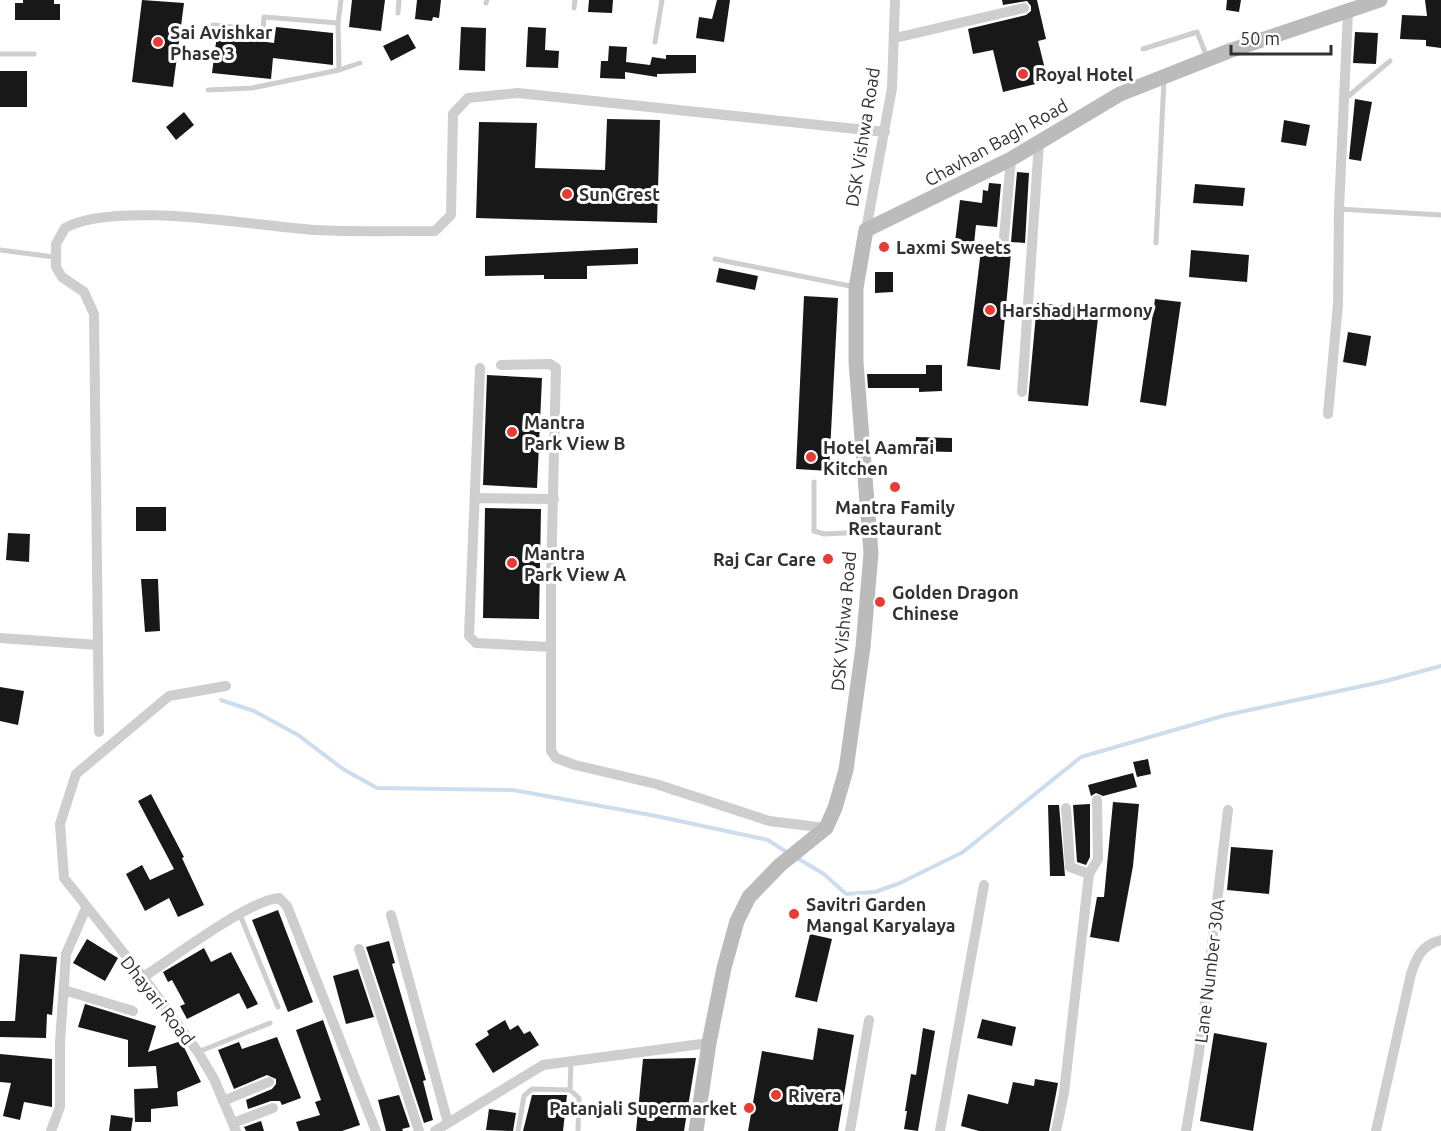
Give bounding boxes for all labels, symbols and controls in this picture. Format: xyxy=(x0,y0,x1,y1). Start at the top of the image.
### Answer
scale bar xyxy=(1231,18,1332,56)
place label: Sai Avishkar Phase 3 xyxy=(170,22,273,63)
text: 50 m xyxy=(1240,28,1280,48)
marker: Sai Avishkar Phase 3 xyxy=(151,35,165,49)
place label: Royal Hotel xyxy=(1035,64,1134,84)
street label: DSK Vishwa Road xyxy=(841,66,883,208)
marker: Royal Hotel xyxy=(1016,67,1030,81)
street label: Chavhan Bagh Road xyxy=(921,94,1071,190)
place label: Sun Crest xyxy=(579,184,660,204)
marker: Sun Crest xyxy=(560,187,574,201)
place label: Laxmi Sweets xyxy=(896,237,1011,257)
marker: Laxmi Sweets xyxy=(877,240,891,254)
place label: Harshad Harmony xyxy=(1002,300,1153,320)
marker: Harshad Harmony xyxy=(983,303,997,317)
place label: Mantra Park View B xyxy=(524,412,626,453)
marker: Mantra Park View B xyxy=(505,425,519,439)
place label: Hotel Aamrai Kitchen xyxy=(823,437,934,478)
marker: Hotel Aamrai Kitchen xyxy=(804,450,818,464)
marker: Mantra Family Restaurant xyxy=(888,480,902,494)
place label: Mantra Family Restaurant xyxy=(835,497,956,538)
place label: Mantra Park View A xyxy=(524,543,627,584)
place label: Raj Car Care xyxy=(713,549,816,569)
street label: DSK Vishwa Road xyxy=(827,550,859,692)
marker: Raj Car Care xyxy=(821,552,835,566)
marker: Mantra Park View A xyxy=(505,556,519,570)
place label: Golden Dragon Chinese xyxy=(892,582,1019,623)
marker: Golden Dragon Chinese xyxy=(873,595,887,609)
place label: Savitri Garden Mangal Karyalaya xyxy=(806,894,956,935)
street label: Lane Number 30A xyxy=(1190,898,1228,1044)
marker: Savitri Garden Mangal Karyalaya xyxy=(787,907,801,921)
street label: Dhayari Road xyxy=(117,952,199,1048)
place label: Rivera xyxy=(788,1085,841,1105)
marker: Rivera xyxy=(769,1088,783,1102)
place label: Patanjali Supermarket xyxy=(549,1098,737,1118)
marker: Patanjali Supermarket xyxy=(742,1101,756,1115)

